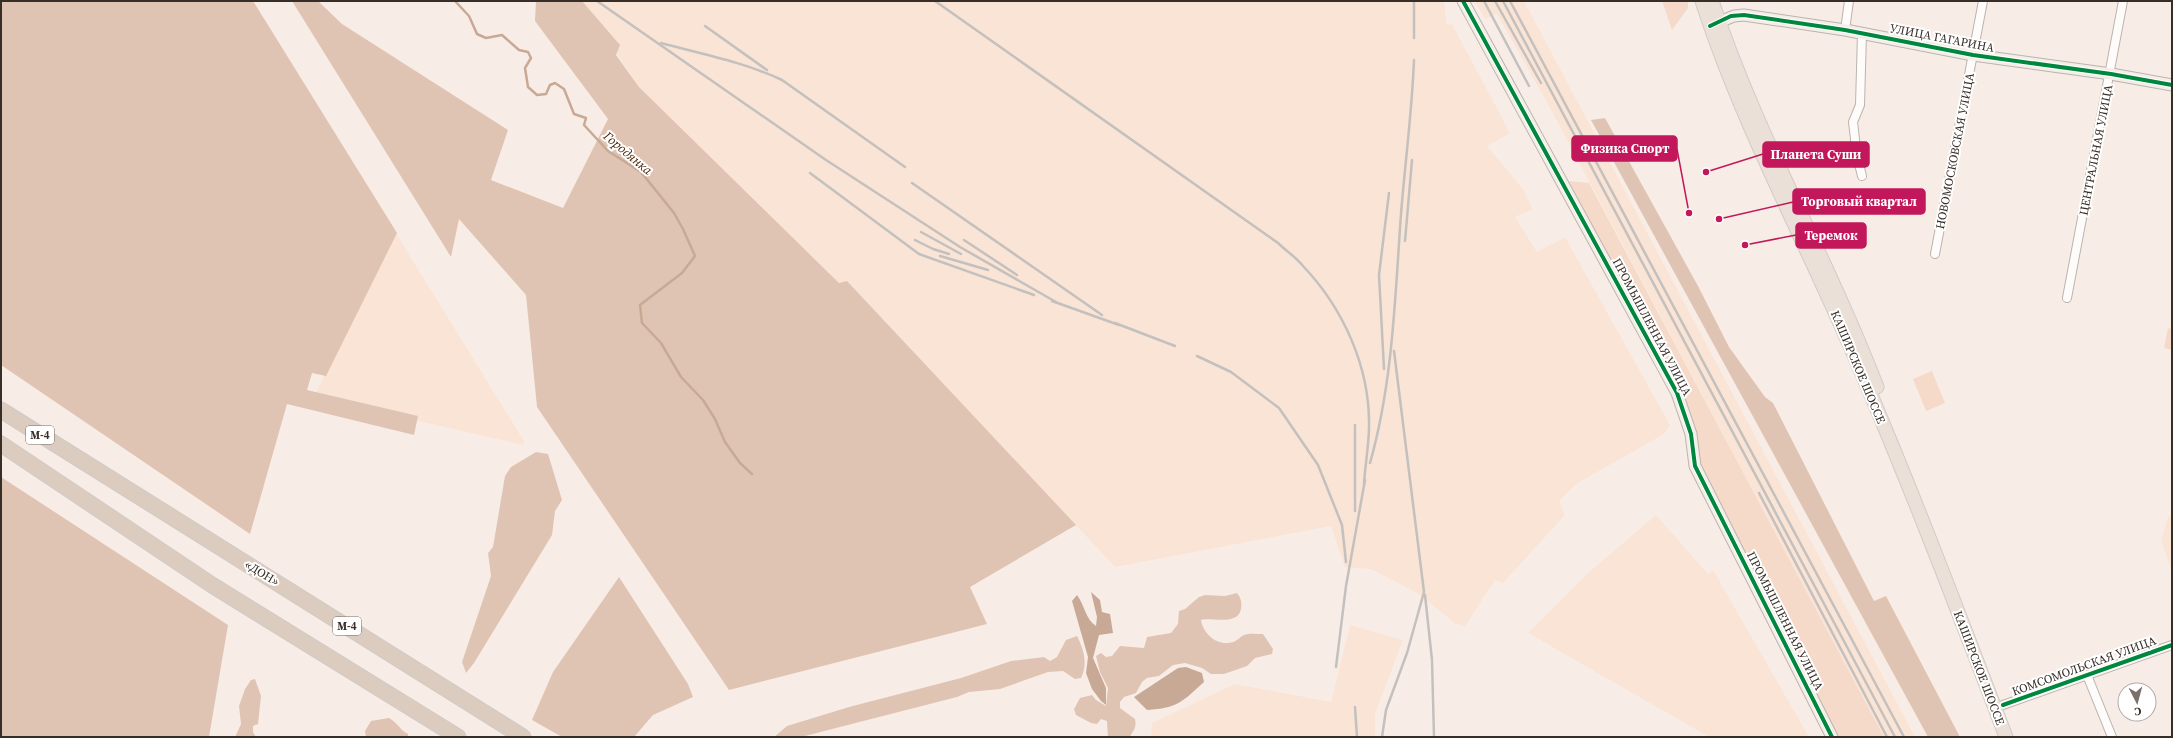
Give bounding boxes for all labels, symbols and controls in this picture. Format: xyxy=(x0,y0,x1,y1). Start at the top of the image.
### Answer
street label: УЛИЦА ГАГАРИНА xyxy=(1888,20,1996,56)
street label: НОВОМОСКОВСКАЯ УЛИЦА xyxy=(1932,71,1978,230)
street label: ЦЕНТРАЛЬНАЯ УЛИЦА xyxy=(2075,83,2117,217)
water label: Городянка xyxy=(599,127,656,179)
callout: Физика Спорт xyxy=(1572,136,1677,161)
text: Физика Спорт xyxy=(1580,140,1670,157)
callout: Планета Суши xyxy=(1763,142,1869,167)
text: Планета Суши xyxy=(1771,146,1862,163)
callout: Торговый квартал xyxy=(1793,189,1925,214)
text: Торговый квартал xyxy=(1801,193,1917,210)
callout: Теремок xyxy=(1796,223,1866,248)
text: Теремок xyxy=(1804,227,1858,244)
street label: ПРОМЫШЛЕННАЯ УЛИЦА xyxy=(1609,255,1695,399)
street label: КАШИРСКОЕ ШОССЕ xyxy=(1827,308,1889,426)
road number: М-4 xyxy=(26,426,54,444)
street label: ПРОМЫШЛЕННАЯ УЛИЦА xyxy=(1743,549,1827,693)
street label: «ДОН» xyxy=(242,557,282,590)
street label: КАШИРСКОЕ ШОССЕ xyxy=(1950,608,2008,728)
road number: М-4 xyxy=(333,617,361,635)
street label: КОМСОМОЛЬСКАЯ УЛИЦА xyxy=(2010,632,2158,700)
north arrow xyxy=(2117,682,2157,722)
text: С xyxy=(2134,704,2142,719)

